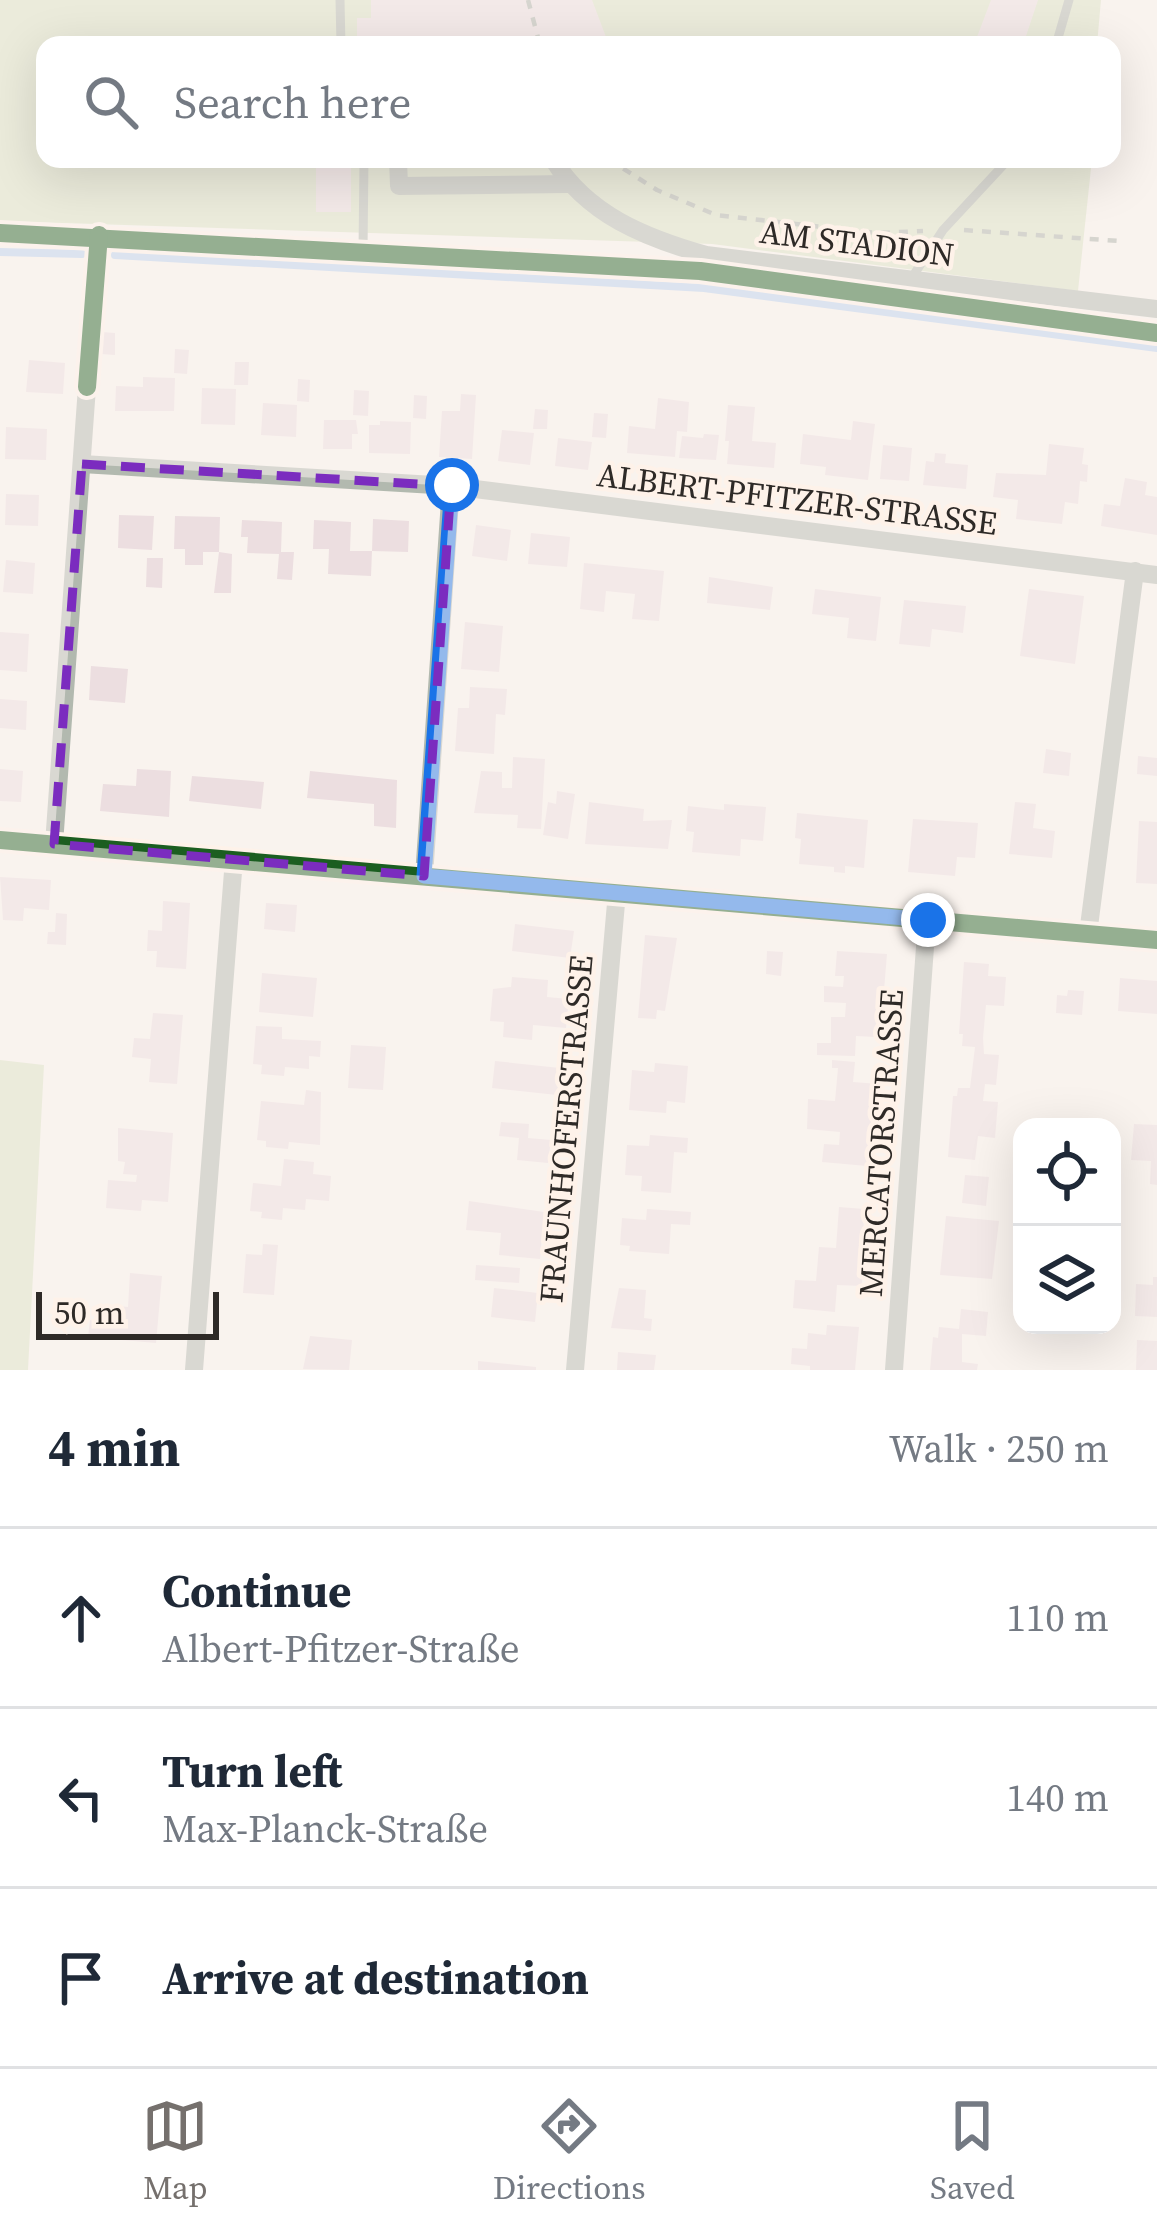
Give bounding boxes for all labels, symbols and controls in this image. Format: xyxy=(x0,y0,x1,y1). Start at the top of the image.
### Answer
search box xyxy=(36,36,1121,168)
icon: search xyxy=(78,69,144,135)
text: Search here xyxy=(174,71,411,133)
street label: AM STADION xyxy=(757,209,957,277)
street label: ALBERT-PFITZER-STRASSE xyxy=(594,452,1000,546)
route start xyxy=(425,458,479,512)
route end xyxy=(901,893,955,947)
street label: FRAUNHOFERSTRASSE xyxy=(528,953,604,1305)
street label: MERCATORSTRASSE xyxy=(848,988,914,1298)
map controls xyxy=(1013,1118,1121,1334)
button: locate xyxy=(1013,1118,1121,1226)
button: layers xyxy=(1013,1226,1121,1334)
scale bar xyxy=(36,1286,219,1339)
text: 50 m xyxy=(54,1290,124,1335)
text: 4 min xyxy=(48,1413,180,1483)
text: Walk · 250 m xyxy=(889,1422,1109,1475)
text: Continue xyxy=(162,1560,351,1622)
icon: ahead xyxy=(48,1585,114,1651)
text: 110 m xyxy=(1006,1591,1109,1644)
text: Albert-Pfitzer-Straße xyxy=(162,1622,520,1675)
text: Turn left xyxy=(162,1740,342,1802)
icon: left xyxy=(48,1765,114,1831)
text: 140 m xyxy=(1006,1771,1109,1824)
text: Max-Planck-Straße xyxy=(162,1802,488,1855)
icon: arrive xyxy=(48,1945,114,2011)
text: Arrive at destination xyxy=(162,1947,589,2009)
tab: Map xyxy=(142,2093,208,2210)
tab: Directions xyxy=(493,2093,646,2210)
tab: Saved xyxy=(930,2093,1015,2210)

